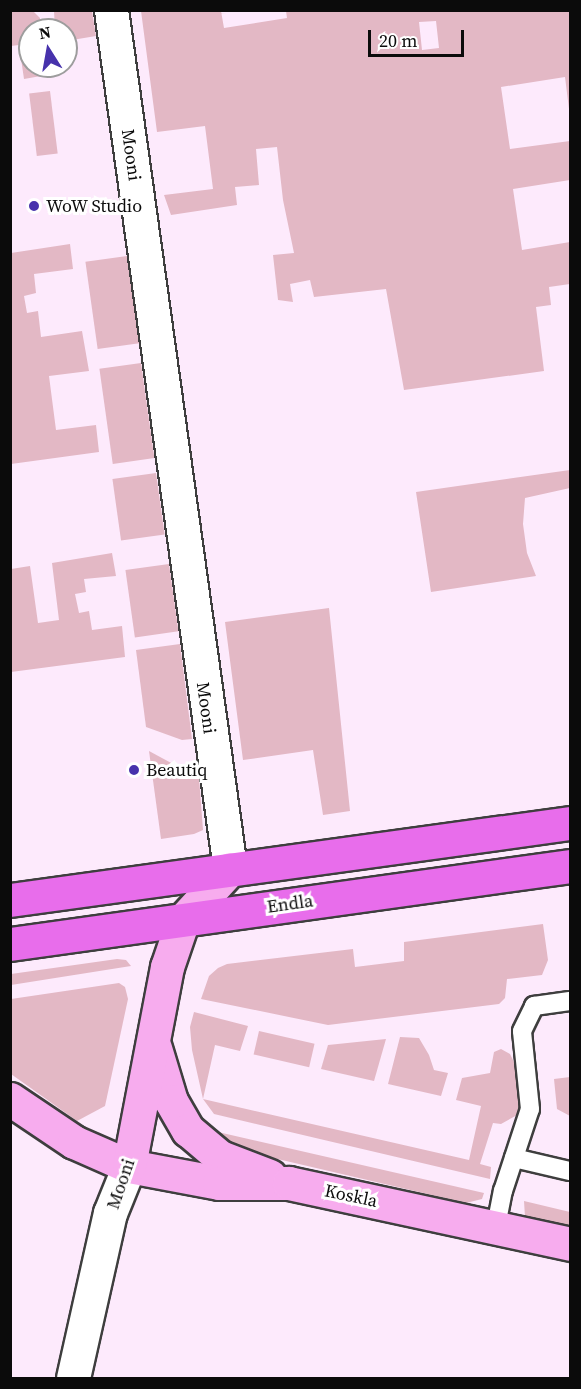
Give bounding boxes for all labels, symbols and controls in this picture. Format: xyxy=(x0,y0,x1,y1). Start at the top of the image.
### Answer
north arrow xyxy=(18,18,78,78)
scale bar xyxy=(371,18,467,56)
text: N xyxy=(37,20,53,44)
text: 20 m xyxy=(379,28,417,53)
street label: Mooni xyxy=(117,128,145,182)
place label: WoW Studio xyxy=(46,195,143,217)
marker: WoW Studio xyxy=(27,199,41,213)
street label: Mooni xyxy=(192,681,220,735)
place label: Beautiq xyxy=(146,759,207,781)
marker: Beautiq xyxy=(127,763,141,777)
street label: Endla xyxy=(266,890,314,918)
street label: Mooni xyxy=(102,1156,140,1212)
street label: Koskla xyxy=(323,1180,379,1212)

